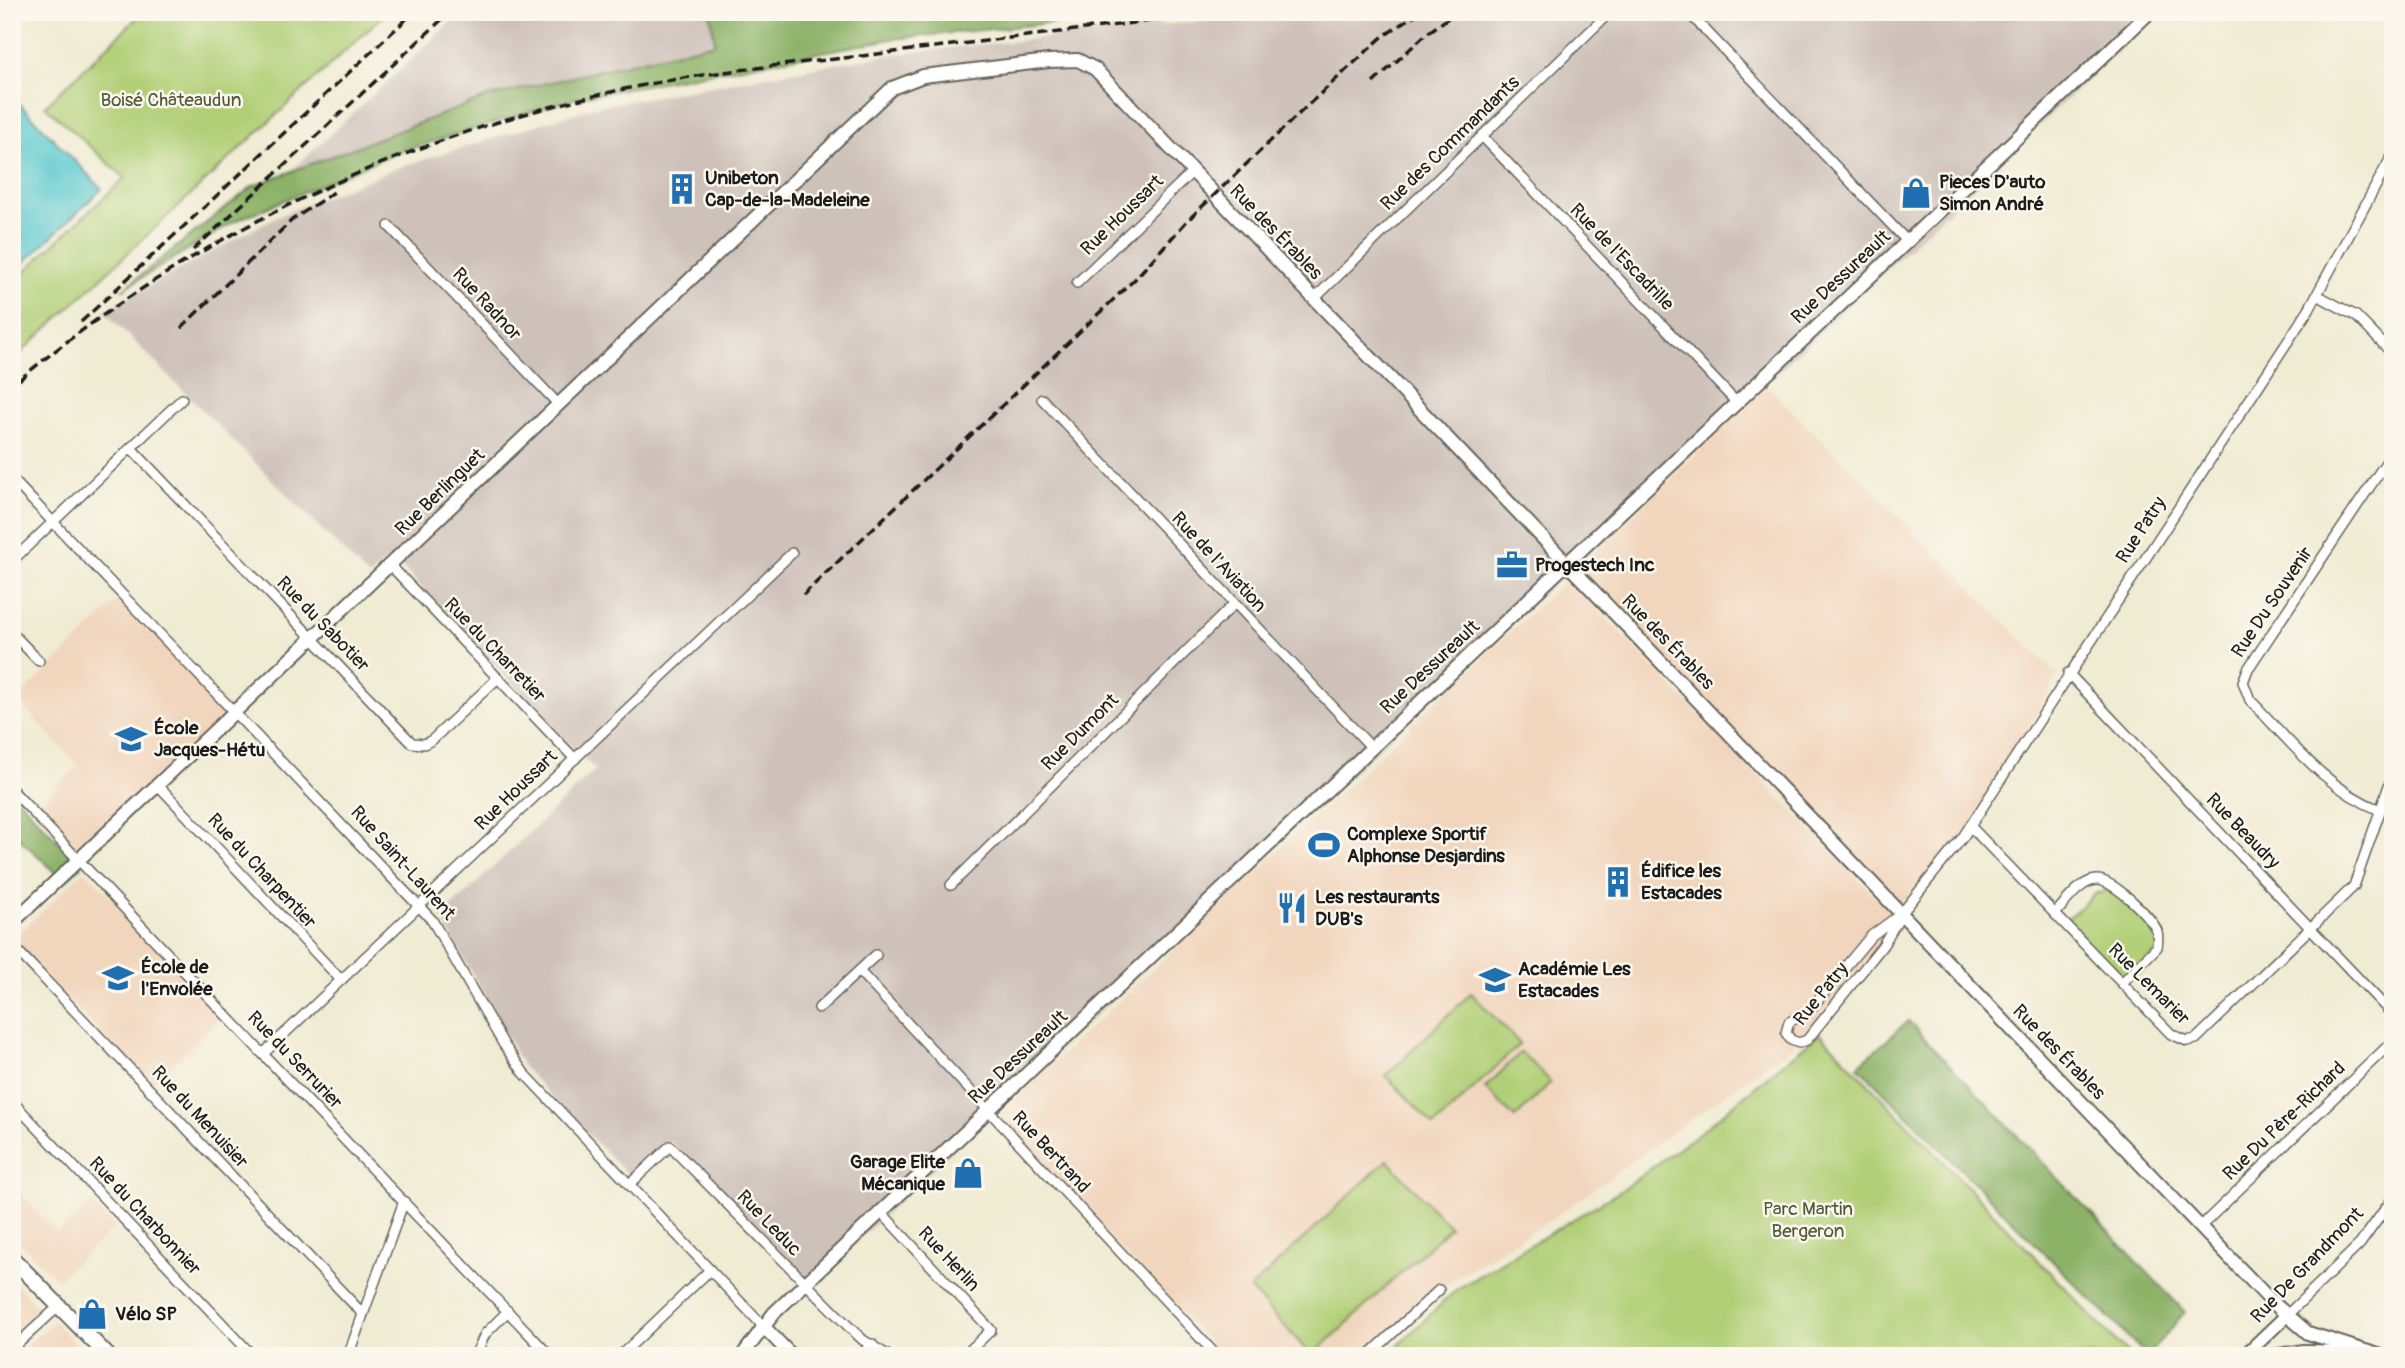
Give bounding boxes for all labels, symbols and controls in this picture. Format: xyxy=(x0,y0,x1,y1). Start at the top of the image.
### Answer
street label: Rue des Commandants xyxy=(1376,70,1525,216)
park label: Boisé Châteaudun xyxy=(100,88,242,112)
place label: Unibeton Cap-de-la-Madeleine xyxy=(705,166,870,212)
street label: Rue Houssart xyxy=(1075,169,1169,260)
place label: Pieces D'auto Simon André xyxy=(1939,170,2046,216)
building icon: Unibeton Cap-de-la-Madeleine xyxy=(665,172,699,206)
shop icon: Pieces D'auto Simon André xyxy=(1899,176,1933,210)
street label: Rue des Érables xyxy=(1224,179,1328,285)
street label: Rue de l'Escadrille xyxy=(1565,198,1680,316)
street label: Rue Dessureault xyxy=(1786,225,1896,329)
street label: Rue Radnor xyxy=(447,262,527,346)
street label: Rue Berlinguet xyxy=(390,443,490,541)
street label: Rue Patry xyxy=(2111,492,2171,568)
street label: Rue de l'Aviation xyxy=(1166,507,1272,617)
street label: Rue Du Souvenir xyxy=(2226,542,2318,662)
office icon: Progestech Inc xyxy=(1495,548,1529,582)
place label: Progestech Inc xyxy=(1535,553,1655,577)
street label: Rue du Sabotier xyxy=(271,571,375,677)
street label: Rue des Érables xyxy=(1616,589,1720,695)
street label: Rue du Charretier xyxy=(439,593,551,707)
street label: Rue Dessureault xyxy=(1375,615,1485,719)
street label: Rue Dumont xyxy=(1036,688,1124,776)
place label: École Jacques-Hétu xyxy=(154,716,265,762)
school or university icon: École Jacques-Hétu xyxy=(114,722,148,756)
street label: Rue Houssart xyxy=(469,744,563,835)
street label: Rue Beaudry xyxy=(2201,788,2285,874)
street label: Rue Saint-Laurent xyxy=(345,801,461,925)
street label: Rue du Charpentier xyxy=(202,808,322,934)
place label: Complexe Sportif Alphonse Desjardins xyxy=(1347,822,1505,868)
sports icon: Complexe Sportif Alphonse Desjardins xyxy=(1307,828,1341,862)
place label: Édifice les Estacades xyxy=(1641,859,1722,905)
building icon: Édifice les Estacades xyxy=(1601,865,1635,899)
place label: Les restaurants DUB's xyxy=(1315,885,1440,931)
restaurant icon: Les restaurants DUB's xyxy=(1275,891,1309,925)
street label: Rue Lemarier xyxy=(2103,938,2195,1030)
place label: École de l'Envolée xyxy=(141,955,213,1001)
place label: Académie Les Estacades xyxy=(1518,957,1631,1003)
street label: Rue Patry xyxy=(1788,957,1854,1031)
school or university icon: École de l'Envolée xyxy=(101,961,135,995)
school or university icon: Académie Les Estacades xyxy=(1478,963,1512,997)
street label: Rue des Érables xyxy=(2007,999,2111,1105)
street label: Rue Dessureault xyxy=(963,1005,1073,1109)
street label: Rue du Serrurier xyxy=(242,1006,348,1114)
street label: Rue Du Père-Richard xyxy=(2218,1056,2350,1186)
street label: Rue du Menuisier xyxy=(146,1061,254,1173)
street label: Rue Bertrand xyxy=(1007,1106,1095,1198)
place label: Garage Elite Mécanique xyxy=(850,1150,946,1196)
street label: Rue du Charbonnier xyxy=(84,1152,206,1281)
shop icon: Garage Elite Mécanique xyxy=(951,1156,985,1190)
street label: Rue Leduc xyxy=(732,1185,807,1261)
park label: Parc Martin Bergeron xyxy=(1763,1197,1853,1243)
street label: Rue De Grandmont xyxy=(2245,1202,2369,1328)
street label: Rue Herlin xyxy=(913,1222,985,1296)
shop icon: Vélo SP xyxy=(75,1297,109,1331)
place label: Vélo SP xyxy=(115,1302,177,1326)

